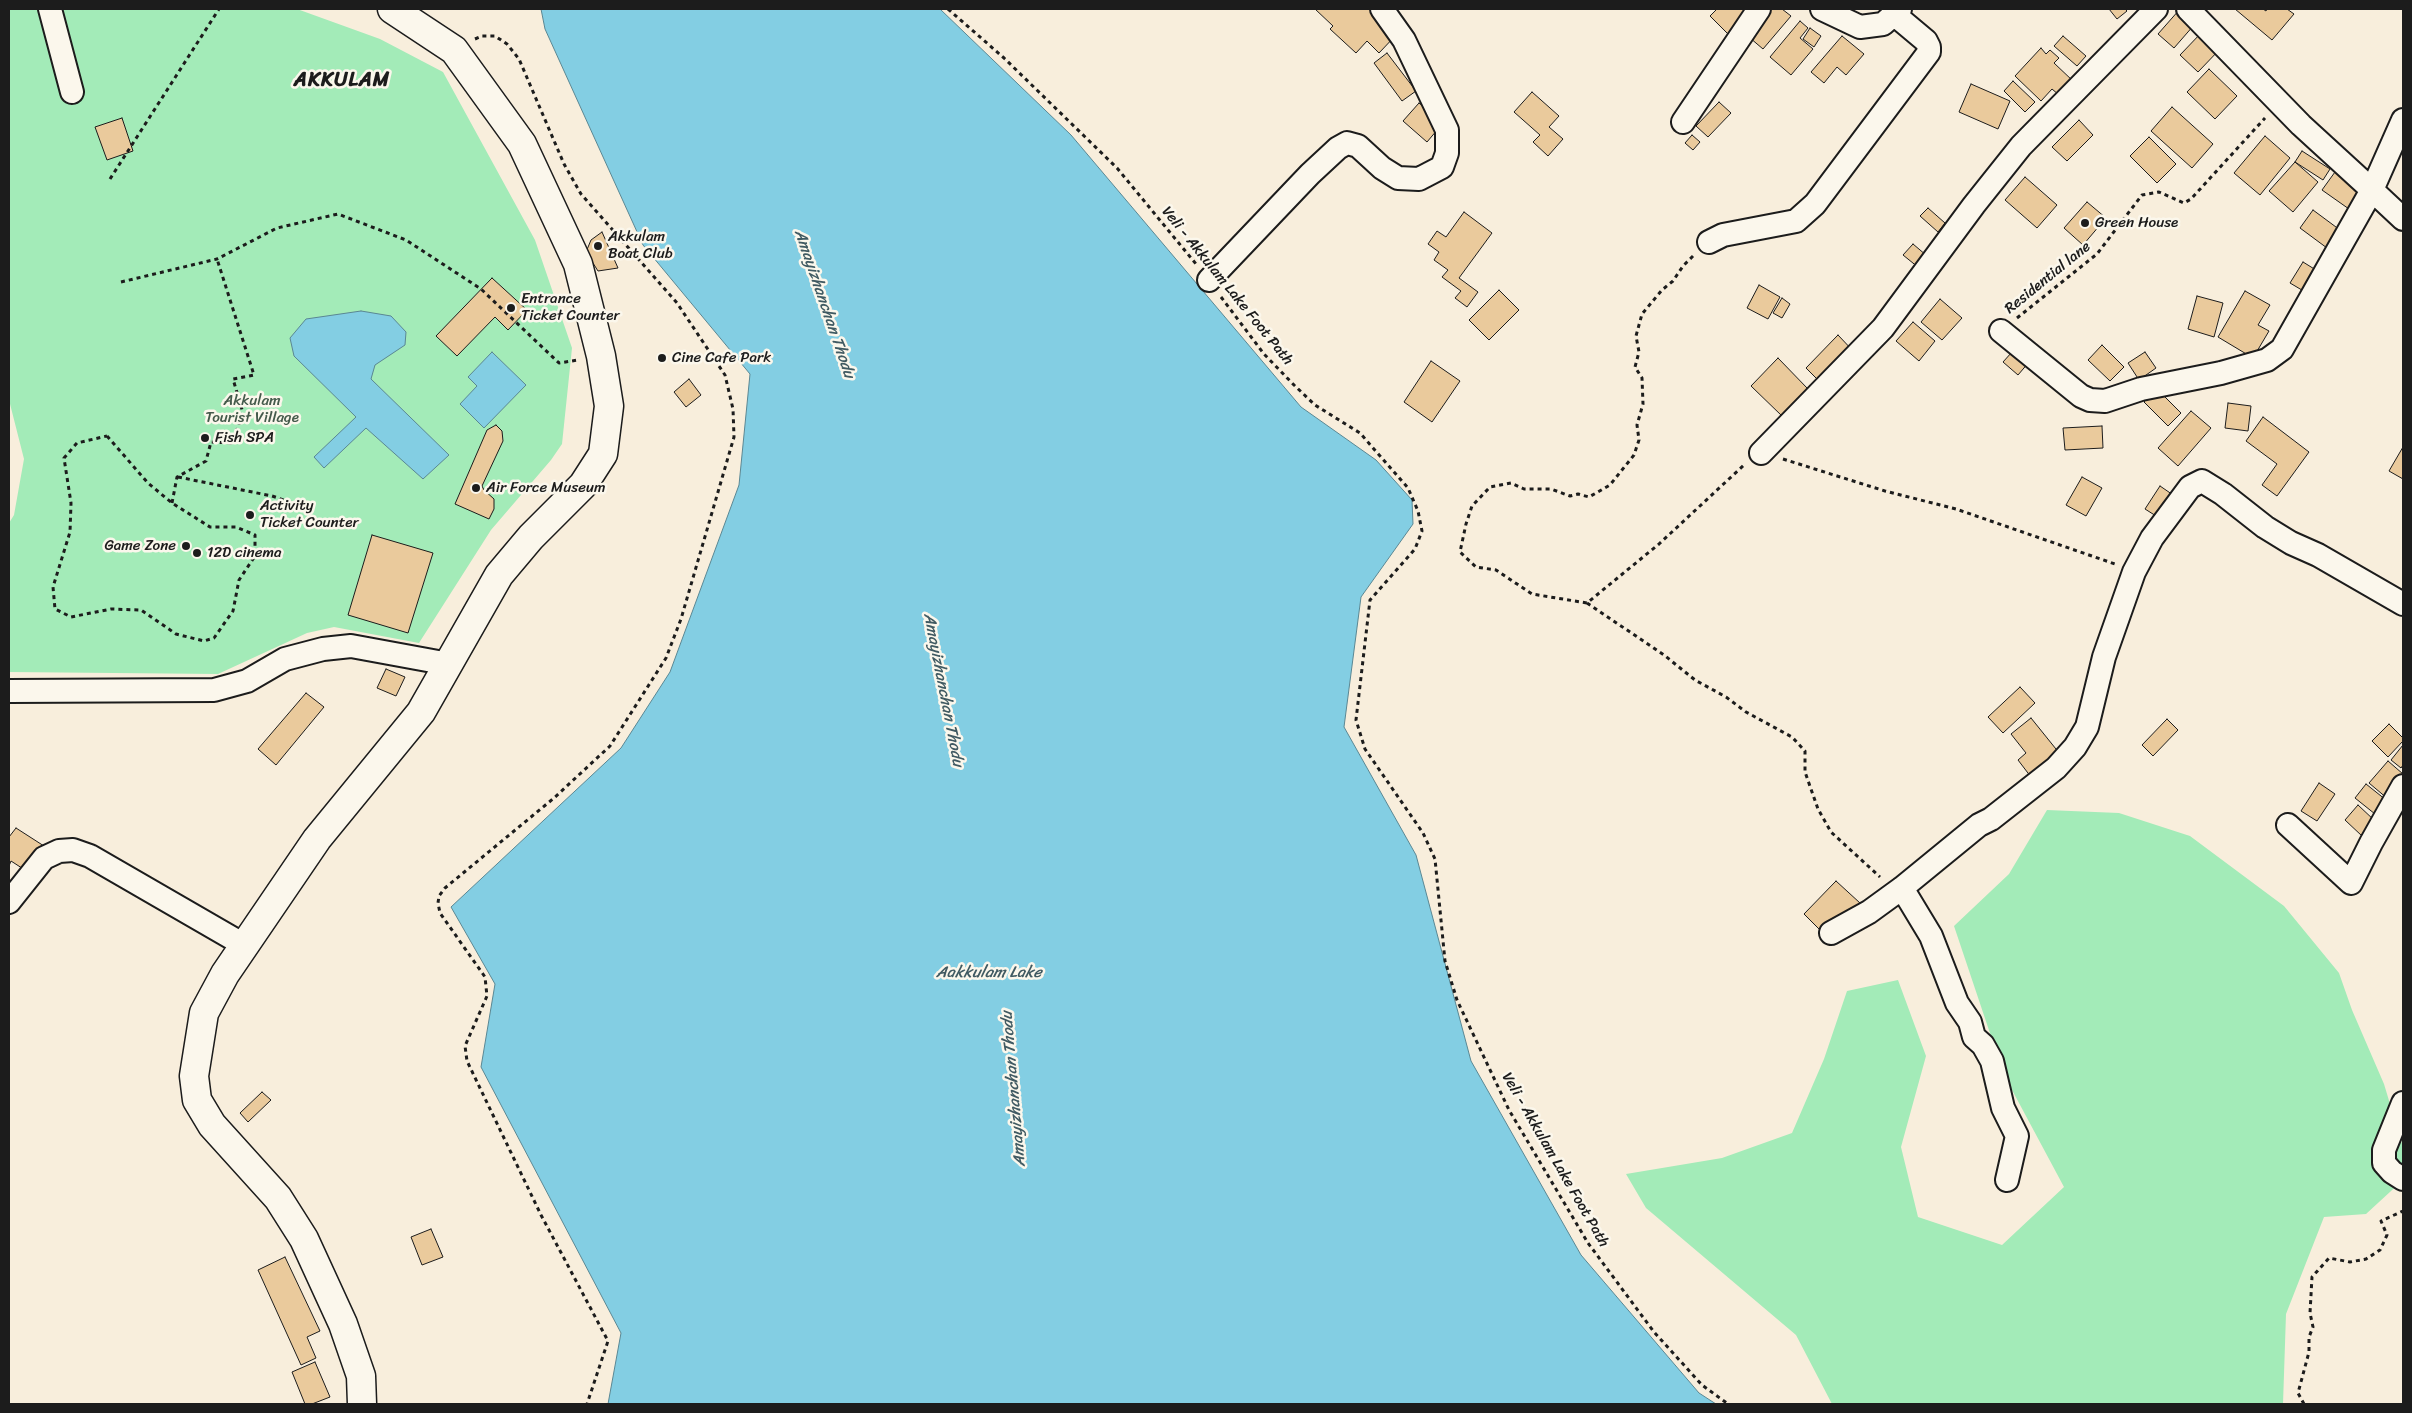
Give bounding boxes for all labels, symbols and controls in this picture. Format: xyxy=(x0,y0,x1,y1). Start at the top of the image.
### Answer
district label: AKKULAM xyxy=(293,69,391,93)
street label: Veli - Akkulam Lake Foot Path xyxy=(1158,203,1296,369)
place label: Green House xyxy=(2095,214,2178,232)
marker: Green House xyxy=(2079,217,2091,229)
water label: Amayizhanchan Thodu xyxy=(790,227,858,381)
place label: Akkulam Boat Club xyxy=(608,228,673,263)
street label: Residential lane xyxy=(2001,238,2095,318)
marker: Akkulam Boat Club xyxy=(592,240,604,252)
place label: Entrance Ticket Counter xyxy=(521,290,620,325)
marker: Entrance Ticket Counter xyxy=(505,302,517,314)
place label: Cine Cafe Park xyxy=(672,349,771,367)
marker: Cine Cafe Park xyxy=(656,352,668,364)
park label: Akkulam Tourist Village xyxy=(205,392,299,427)
place label: Fish SPA xyxy=(215,429,274,447)
marker: Fish SPA xyxy=(199,432,211,444)
place label: Air Force Museum xyxy=(486,479,606,497)
marker: Air Force Museum xyxy=(470,482,482,494)
place label: Activity Ticket Counter xyxy=(260,497,359,532)
marker: Activity Ticket Counter xyxy=(244,509,256,521)
place label: Game Zone xyxy=(104,537,176,555)
marker: Game Zone xyxy=(180,540,192,552)
place label: 12D cinema xyxy=(207,544,281,562)
marker: 12D cinema xyxy=(191,547,203,559)
water label: Amayizhanchan Thodu xyxy=(919,612,967,768)
water label: Aakkulam Lake xyxy=(936,963,1042,983)
water label: Amayizhanchan Thodu xyxy=(998,1011,1030,1167)
street label: Veli - Akkulam Lake Foot Path xyxy=(1498,1070,1612,1250)

